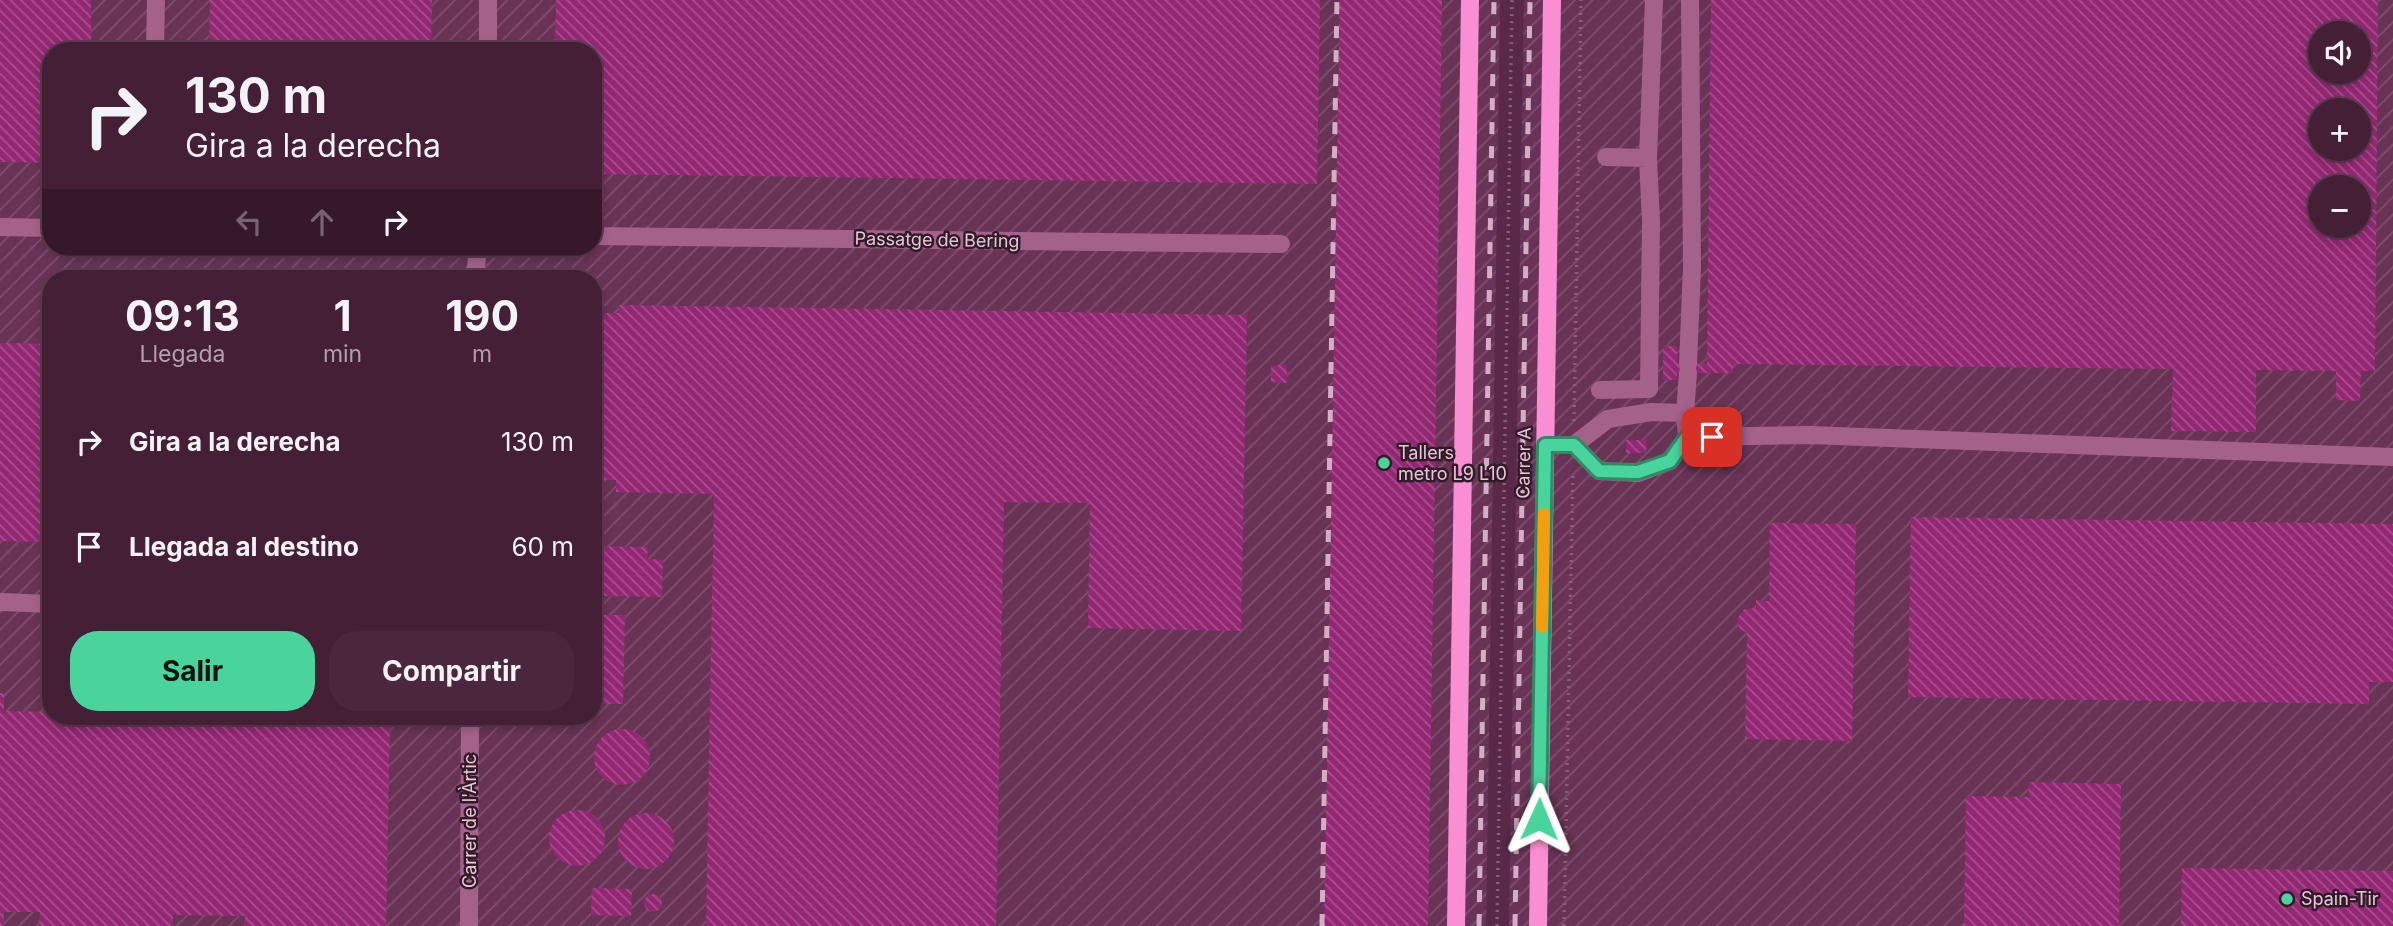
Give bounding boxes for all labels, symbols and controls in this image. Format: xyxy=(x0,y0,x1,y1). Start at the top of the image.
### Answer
map controls xyxy=(2308,21,2371,238)
button: sound xyxy=(2308,21,2371,84)
text: 130 m xyxy=(185,66,327,125)
icon: right xyxy=(70,70,161,161)
button: + xyxy=(2308,98,2371,161)
text: Gira a la derecha xyxy=(185,126,441,165)
button: − xyxy=(2308,175,2371,238)
icon: left xyxy=(230,203,268,241)
icon: ahead xyxy=(303,203,341,241)
icon: right xyxy=(376,203,414,241)
street label: Passatge de Bering xyxy=(854,228,1020,251)
text: 09:13 xyxy=(125,290,240,341)
text: 1 xyxy=(334,290,352,341)
text: 190 xyxy=(445,290,519,341)
text: Llegada xyxy=(139,340,225,368)
text: min xyxy=(323,340,362,368)
text: m xyxy=(472,340,492,368)
pin xyxy=(1682,407,1742,467)
icon: arrive xyxy=(1693,418,1731,456)
icon: right xyxy=(70,423,108,461)
text: Gira a la derecha xyxy=(129,426,341,457)
text: 130 m xyxy=(501,426,574,457)
street label: Carrer A xyxy=(1512,427,1535,499)
place label: Tallers metro L9 L10 xyxy=(1398,442,1507,484)
marker: Tallers metro L9 L10 xyxy=(1376,455,1392,471)
icon: arrive xyxy=(70,528,108,566)
text: Llegada al destino xyxy=(129,531,359,562)
text: 60 m xyxy=(511,531,574,562)
button: Salir xyxy=(70,631,315,711)
button: Compartir xyxy=(329,631,574,711)
street label: Carrer de l'Àrtic xyxy=(458,754,480,888)
position arrow xyxy=(1502,782,1576,856)
place label: Spain-Tir xyxy=(2301,888,2379,909)
marker: Spain-Tir xyxy=(2279,891,2295,907)

